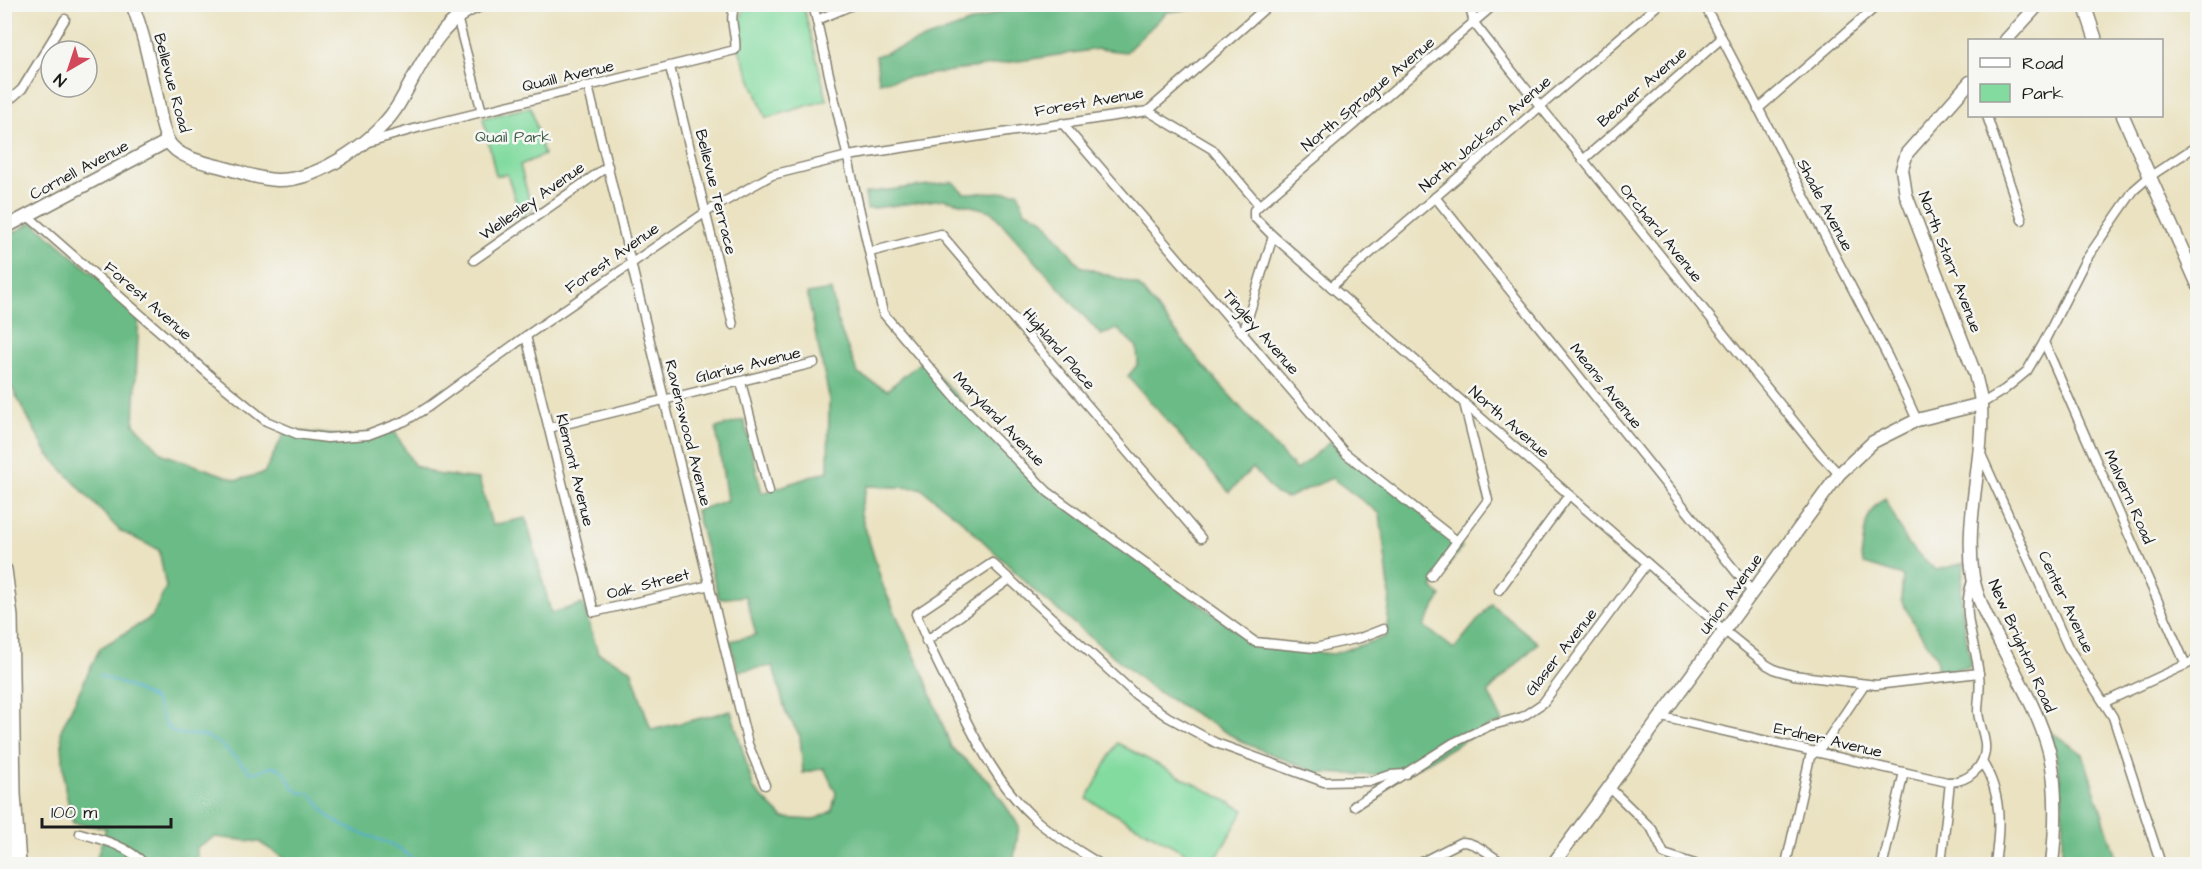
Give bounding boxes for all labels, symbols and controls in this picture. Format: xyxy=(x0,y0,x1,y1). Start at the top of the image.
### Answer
street label: Bellevue Road xyxy=(148,31,196,135)
street label: North Sprague Avenue xyxy=(1296,31,1440,157)
north arrow xyxy=(39,39,99,99)
legend xyxy=(1968,39,2163,117)
street label: Beaver Avenue xyxy=(1592,42,1692,132)
text: Road xyxy=(2022,51,2063,76)
street label: Quaill Avenue xyxy=(520,55,616,97)
text: N xyxy=(49,68,71,92)
street label: North Jackson Avenue xyxy=(1414,70,1556,198)
text: Park xyxy=(2022,81,2064,106)
street label: Forest Avenue xyxy=(1033,82,1146,122)
park label: Quail Park xyxy=(475,126,551,148)
street label: Bellevue Terrace xyxy=(690,127,742,257)
street label: Cornell Avenue xyxy=(26,134,133,205)
street label: Shade Avenue xyxy=(1791,155,1859,255)
street label: Wellesley Avenue xyxy=(475,156,590,246)
street label: Orchard Avenue xyxy=(1614,179,1708,287)
street label: North Starr Avenue xyxy=(1913,188,1987,336)
street label: Forest Avenue xyxy=(560,217,664,299)
street label: Forest Avenue xyxy=(99,256,197,346)
street label: Tingley Avenue xyxy=(1217,284,1305,381)
street label: Highland Place xyxy=(1017,304,1101,395)
street label: Means Avenue xyxy=(1565,338,1648,434)
street label: Glarius Avenue xyxy=(693,341,803,389)
street label: Ravenswood Avenue xyxy=(659,358,717,509)
street label: Maryland Avenue xyxy=(947,367,1050,472)
street label: North Avenue xyxy=(1464,381,1554,464)
street label: Klemont Avenue xyxy=(550,411,600,529)
street label: Malvern Road xyxy=(2098,446,2160,548)
street label: Center Avenue xyxy=(2033,547,2099,657)
street label: Union Avenue xyxy=(1694,549,1768,639)
street label: Oak Street xyxy=(604,563,692,605)
street label: New Brighton Road xyxy=(1982,576,2061,716)
street label: Glaser Avenue xyxy=(1520,603,1602,700)
street label: Erdner Avenue xyxy=(1772,717,1885,763)
scale bar xyxy=(42,791,171,829)
text: 100 m xyxy=(51,800,97,825)

